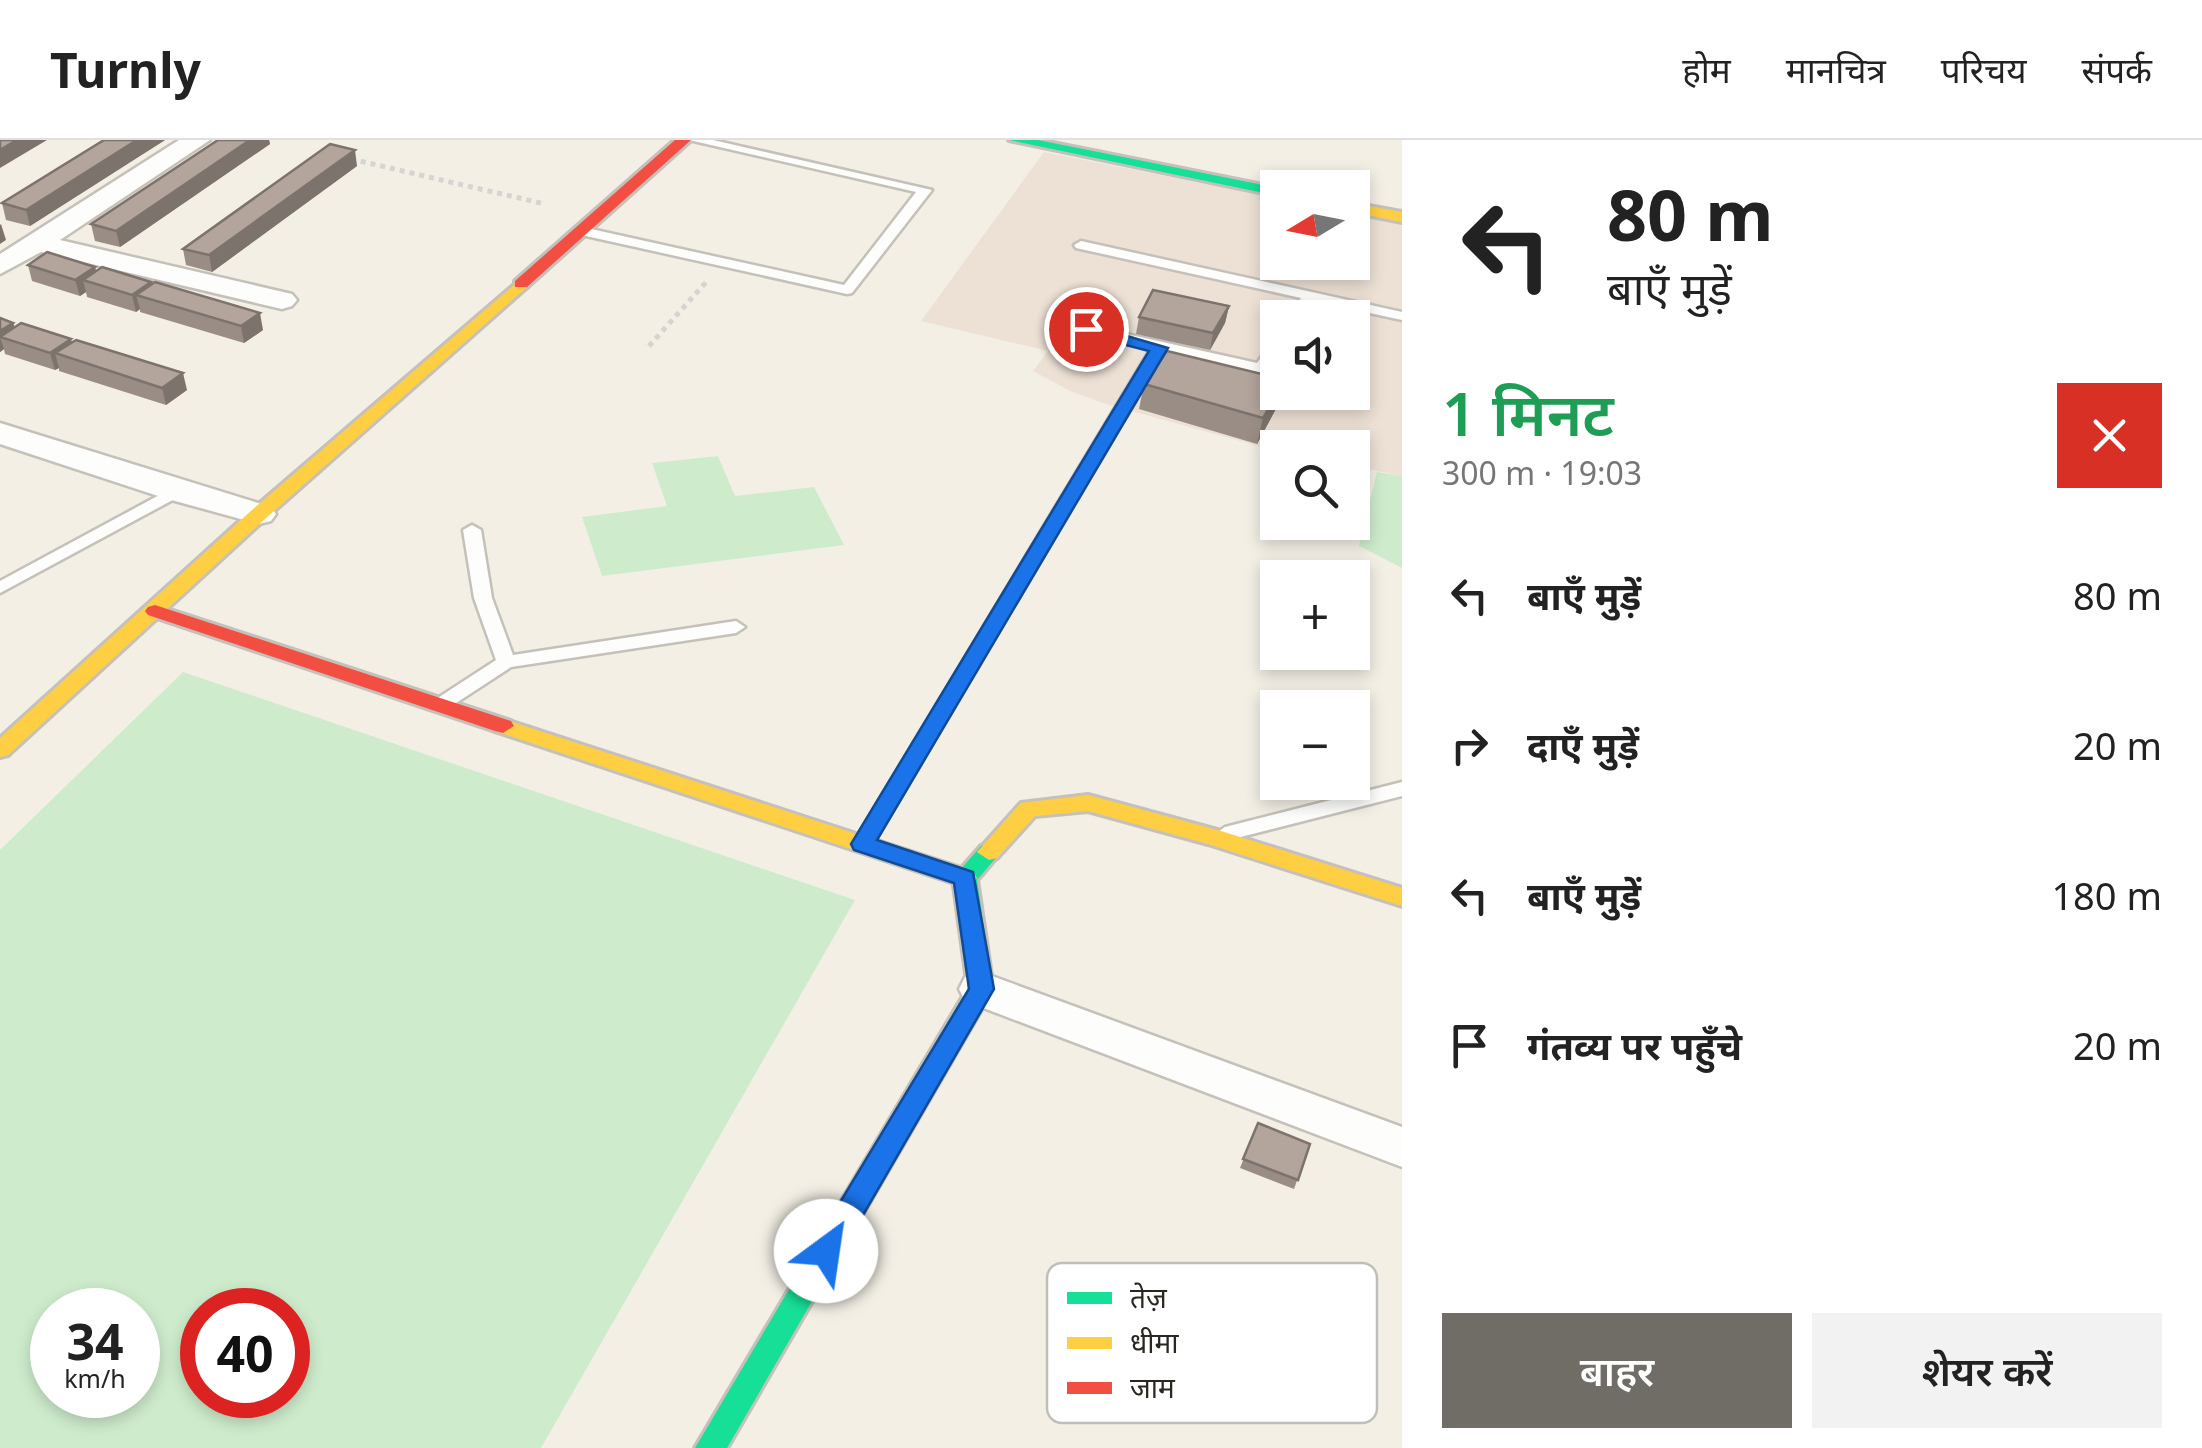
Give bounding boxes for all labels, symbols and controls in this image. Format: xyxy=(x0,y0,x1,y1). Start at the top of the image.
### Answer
text: Turnly xyxy=(50,37,201,102)
text: होम xyxy=(1682,46,1731,93)
text: मानचित्र xyxy=(1786,46,1886,93)
text: परिचय xyxy=(1941,46,2027,93)
text: संपर्क xyxy=(2082,46,2152,93)
text: 80 m xyxy=(1607,166,1774,262)
north arrow xyxy=(1260,170,1370,280)
map controls xyxy=(1260,170,1370,800)
icon: left xyxy=(1442,180,1572,310)
text: बाएँ मुड़ें xyxy=(1607,257,1732,318)
pin xyxy=(1044,287,1129,372)
button: sound xyxy=(1260,300,1370,410)
icon: arrive xyxy=(1059,302,1114,357)
text: 1 मिनट xyxy=(1442,372,1614,454)
button: close xyxy=(2057,383,2162,488)
button: search xyxy=(1260,430,1370,540)
text: 300 m · 19:03 xyxy=(1442,451,1642,494)
button: + xyxy=(1260,560,1370,670)
icon: left xyxy=(1442,568,1497,623)
text: बाएँ मुड़ें xyxy=(1527,569,1641,621)
text: 80 m xyxy=(2073,569,2162,621)
button: − xyxy=(1260,690,1370,800)
icon: right xyxy=(1442,718,1497,773)
text: दाएँ मुड़ें xyxy=(1527,719,1639,771)
text: 20 m xyxy=(2073,719,2162,771)
icon: left xyxy=(1442,868,1497,923)
text: बाएँ मुड़ें xyxy=(1527,869,1641,921)
text: 180 m xyxy=(2051,869,2162,921)
icon: arrive xyxy=(1442,1018,1497,1073)
text: गंतव्य पर पहुँचे xyxy=(1527,1019,1742,1071)
text: 20 m xyxy=(2073,1019,2162,1071)
position arrow xyxy=(774,1199,878,1303)
legend xyxy=(1047,1263,1377,1423)
text: तेज़ xyxy=(1130,1278,1168,1316)
speed limit sign: 40 xyxy=(180,1288,310,1418)
text: 34 xyxy=(66,1307,124,1375)
button: बाहर xyxy=(1442,1313,1792,1428)
button: शेयर करें xyxy=(1812,1313,2162,1428)
text: धीमा xyxy=(1130,1323,1179,1361)
text: km/h xyxy=(64,1361,126,1395)
text: जाम xyxy=(1130,1368,1176,1406)

